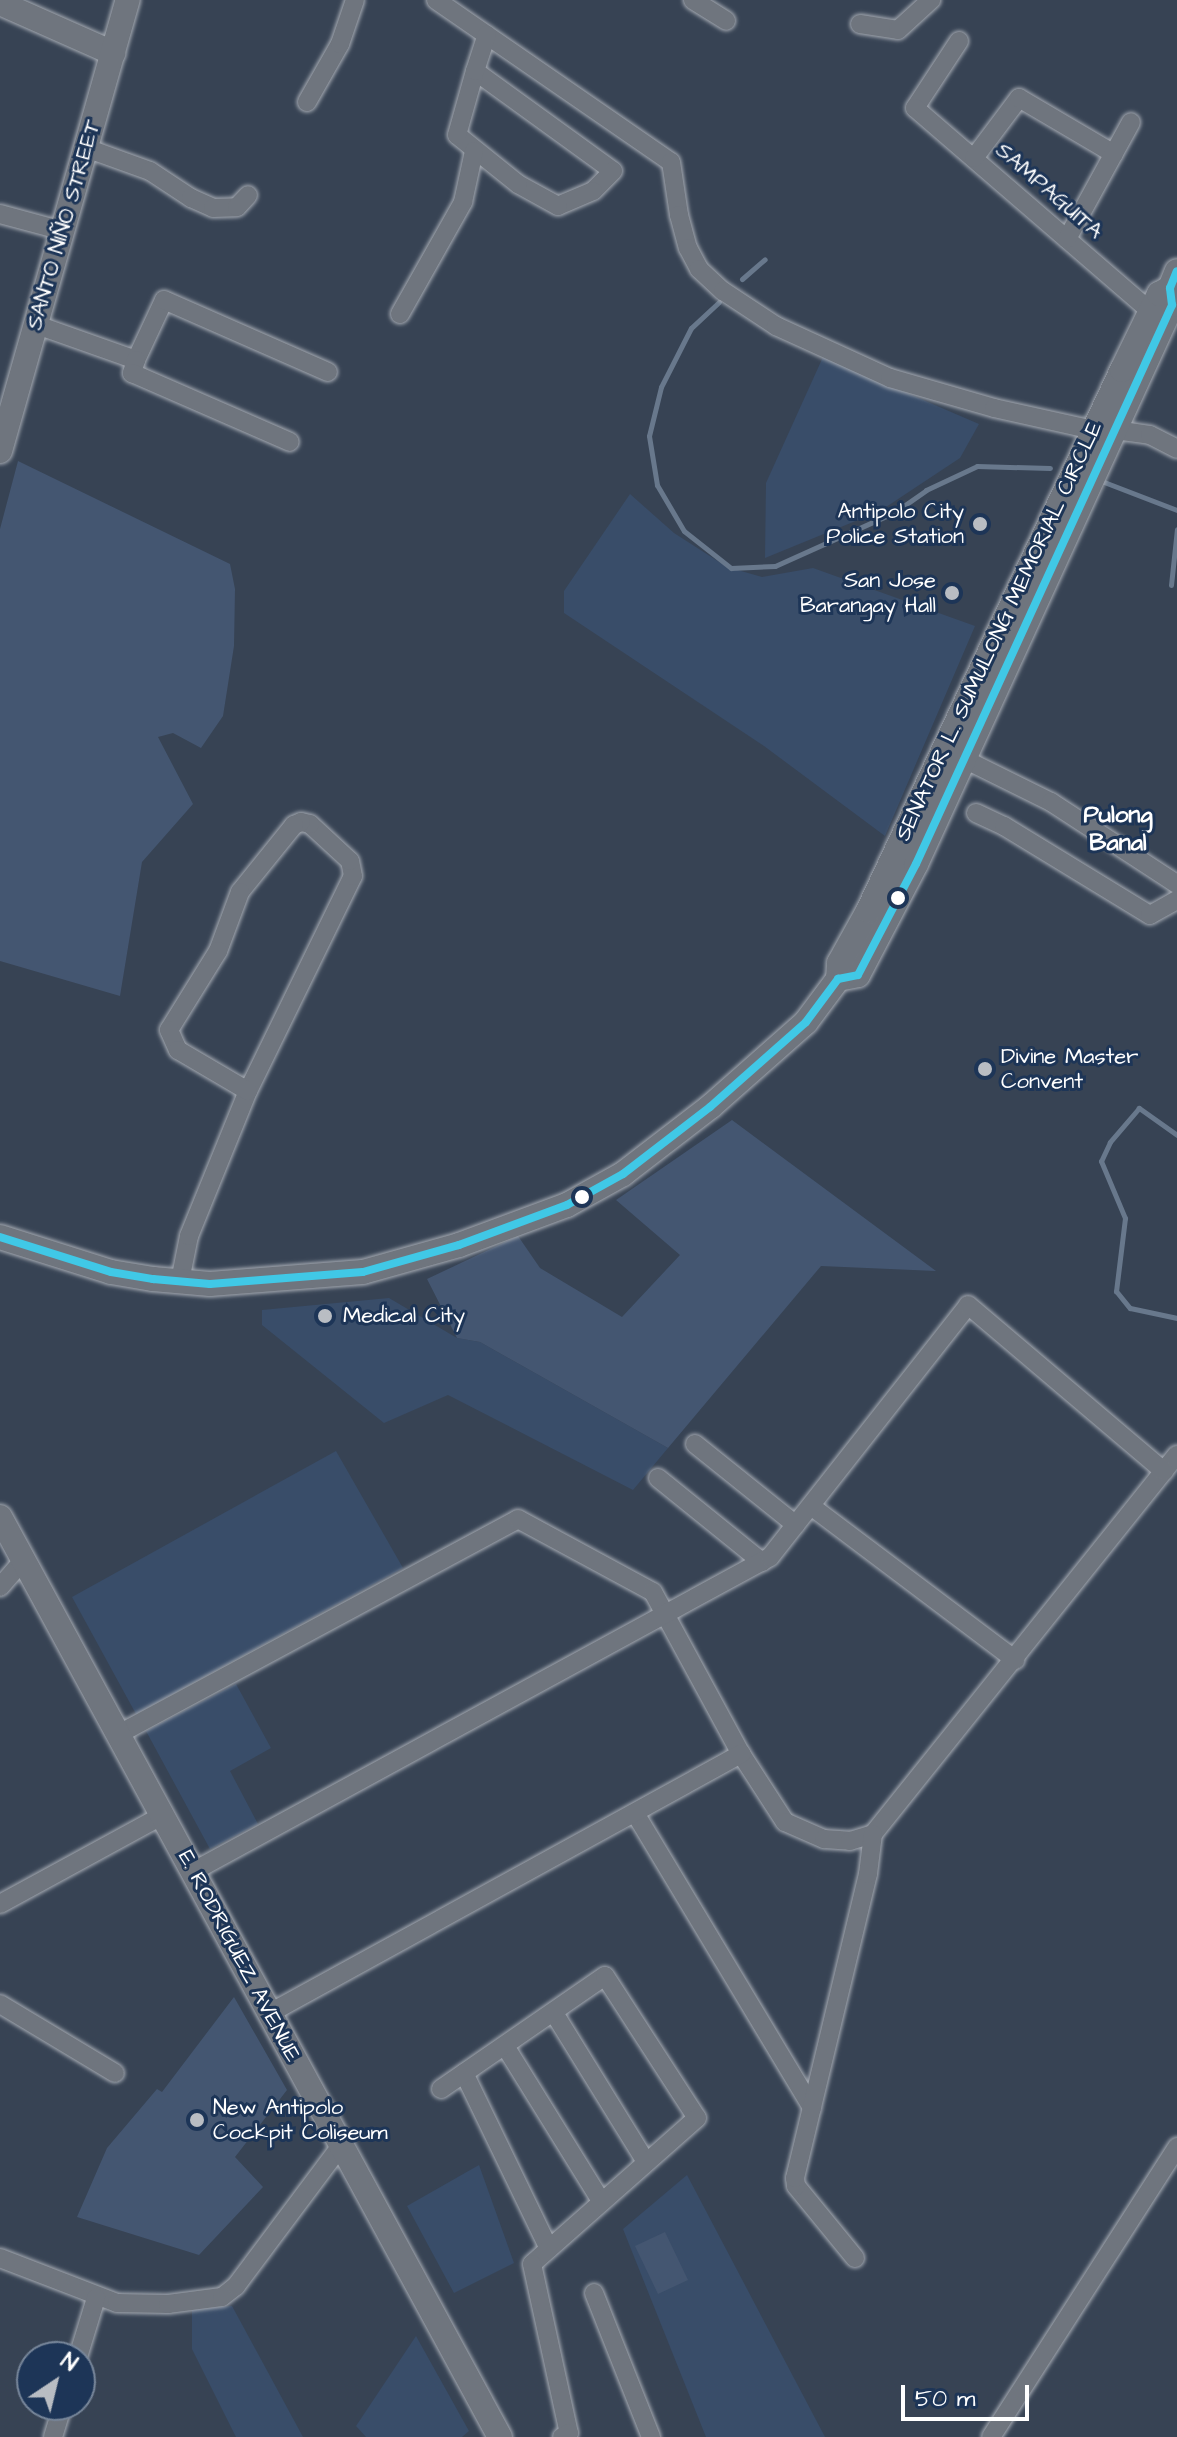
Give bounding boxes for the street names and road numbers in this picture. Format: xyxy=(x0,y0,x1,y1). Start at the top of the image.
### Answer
street label: SANTO NIÑO STREET xyxy=(21,117,107,333)
street label: SAMPAGUITA xyxy=(990,137,1108,245)
street label: SENATOR L. SUMULONG MEMORIAL CIRCLE xyxy=(890,417,1108,845)
street label: E. RODRIGUEZ AVENUE xyxy=(172,1846,306,2066)

